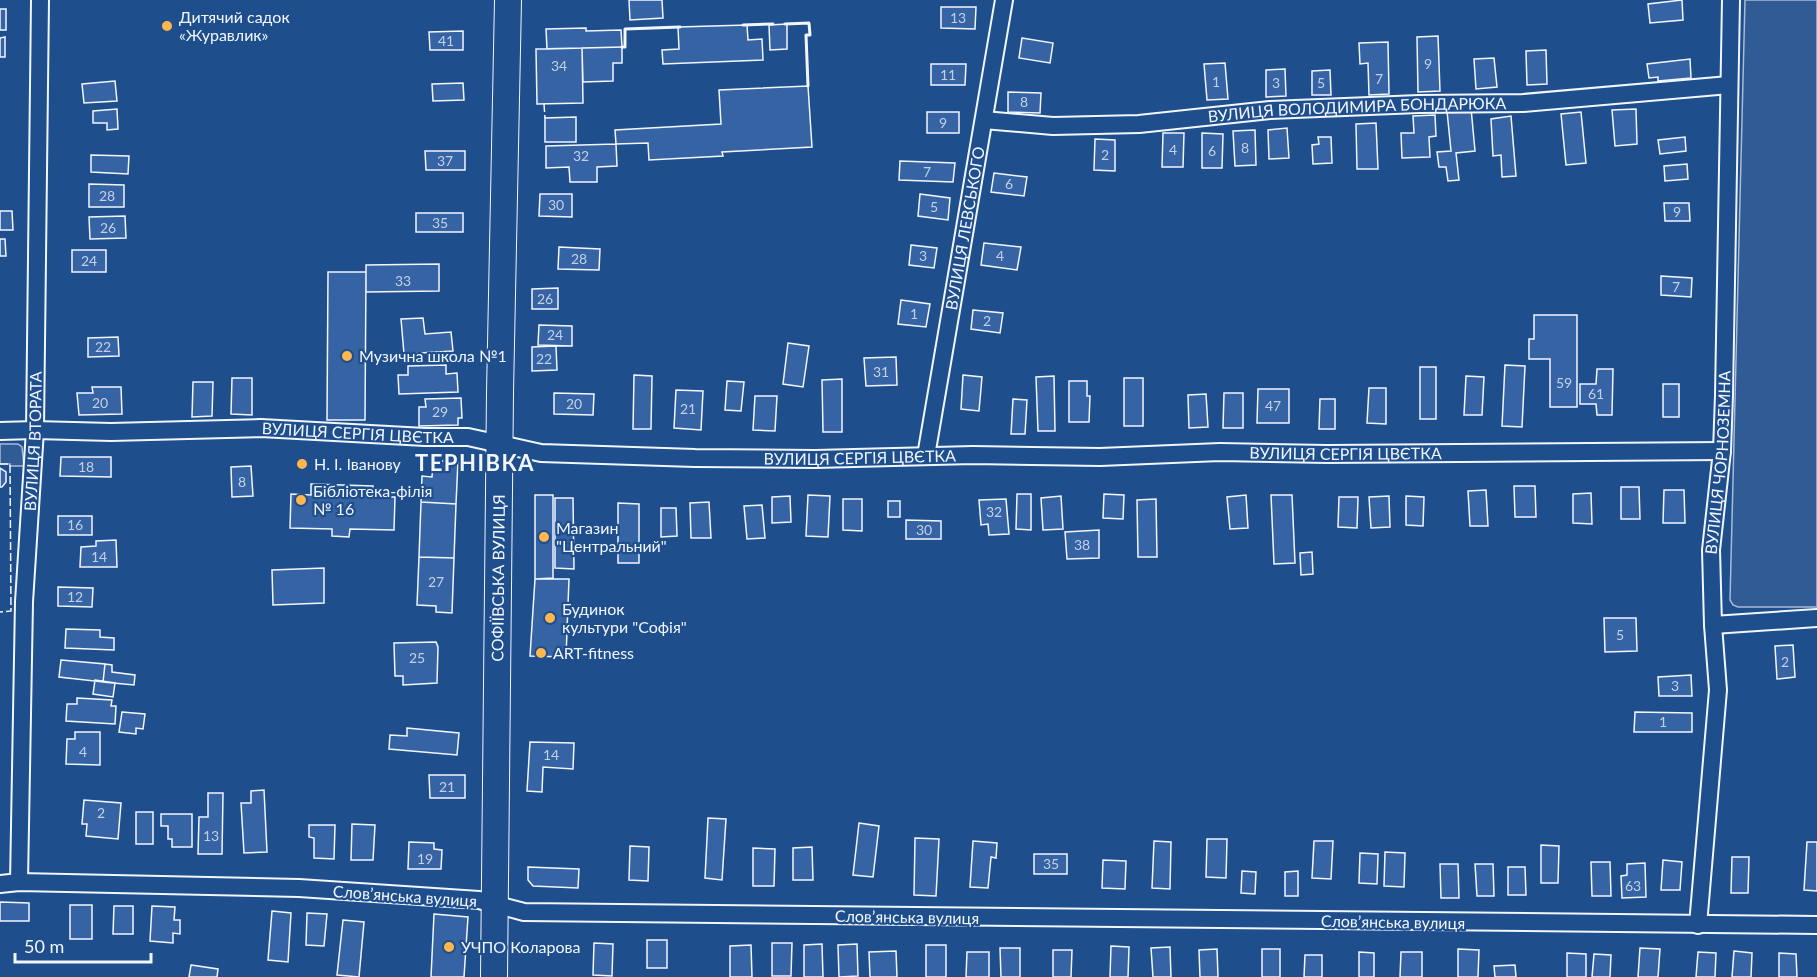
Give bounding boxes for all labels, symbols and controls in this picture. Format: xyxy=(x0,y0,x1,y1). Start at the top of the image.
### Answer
place label: Дитячий садок «Журавлик» xyxy=(179,7,290,44)
house number: 13 xyxy=(950,9,966,26)
marker: Дитячий садок «Журавлик» xyxy=(160,19,174,33)
house number: 41 xyxy=(438,32,454,49)
house number: 9 xyxy=(1424,55,1432,72)
house number: 34 xyxy=(551,57,567,74)
house number: 11 xyxy=(940,66,956,83)
house number: 7 xyxy=(1375,70,1383,87)
house number: 1 xyxy=(1212,73,1220,90)
house number: 3 xyxy=(1272,74,1280,91)
house number: 5 xyxy=(1317,74,1325,91)
house number: 8 xyxy=(1020,93,1028,110)
street label: ВУЛИЦЯ ВОЛОДИМИРА БОНДАРЮКА xyxy=(1207,93,1507,126)
house number: 9 xyxy=(939,114,947,131)
house number: 8 xyxy=(1241,139,1249,156)
house number: 4 xyxy=(1169,141,1177,158)
house number: 6 xyxy=(1208,142,1216,159)
street label: ВУЛИЦЯ ЛЕВСЬКОГО xyxy=(941,145,988,312)
house number: 2 xyxy=(1101,146,1109,163)
house number: 32 xyxy=(573,147,589,164)
house number: 37 xyxy=(437,152,453,169)
house number: 7 xyxy=(923,163,931,180)
house number: 6 xyxy=(1005,175,1013,192)
house number: 28 xyxy=(99,187,115,204)
house number: 30 xyxy=(548,196,564,213)
house number: 5 xyxy=(930,198,938,215)
house number: 9 xyxy=(1673,203,1681,220)
house number: 35 xyxy=(432,214,448,231)
house number: 26 xyxy=(100,219,116,236)
house number: 3 xyxy=(919,247,927,264)
house number: 4 xyxy=(996,247,1004,264)
house number: 28 xyxy=(571,250,587,267)
house number: 24 xyxy=(81,252,97,269)
house number: 33 xyxy=(395,272,411,289)
house number: 7 xyxy=(1672,278,1680,295)
house number: 26 xyxy=(537,290,553,307)
house number: 1 xyxy=(910,305,918,322)
house number: 2 xyxy=(983,312,991,329)
house number: 24 xyxy=(547,326,563,343)
house number: 22 xyxy=(95,338,111,355)
place label: Музична школа №1 xyxy=(359,346,507,365)
marker: Музична школа №1 xyxy=(340,349,354,363)
house number: 22 xyxy=(536,350,552,367)
house number: 31 xyxy=(873,363,889,380)
street label: ВУЛИЦЯ ЧОРНОЗЕМНА xyxy=(1701,370,1733,555)
street label: ВУЛИЦЯ ВТОРАТА xyxy=(20,371,45,512)
house number: 59 xyxy=(1556,374,1572,391)
house number: 61 xyxy=(1588,385,1604,402)
house number: 20 xyxy=(92,394,108,411)
house number: 20 xyxy=(566,395,582,412)
house number: 47 xyxy=(1265,397,1281,414)
house number: 21 xyxy=(680,400,696,417)
house number: 29 xyxy=(432,403,448,420)
street label: ВУЛИЦЯ СЕРГІЯ ЦВЄТКА xyxy=(261,418,454,446)
street label: ВУЛИЦЯ СЕРГІЯ ЦВЄТКА xyxy=(1249,443,1442,463)
street label: ВУЛИЦЯ СЕРГІЯ ЦВЄТКА xyxy=(764,445,956,468)
district label: ТЕРНІВКА xyxy=(415,449,535,476)
place label: Н. І. Іванову xyxy=(314,454,402,473)
marker: Н. І. Іванову xyxy=(295,457,309,471)
house number: 18 xyxy=(78,458,94,475)
house number: 8 xyxy=(238,473,246,490)
place label: Бібліотека-філія № 16 xyxy=(313,481,432,518)
marker: Бібліотека-філія № 16 xyxy=(294,493,308,507)
street label: СОФІЇВСЬКА ВУЛИЦЯ xyxy=(487,494,508,662)
house number: 32 xyxy=(986,503,1002,520)
house number: 16 xyxy=(67,516,83,533)
place label: Магазин "Центральний" xyxy=(556,518,667,555)
house number: 30 xyxy=(916,521,932,538)
marker: Магазин "Центральний" xyxy=(537,530,551,544)
house number: 38 xyxy=(1074,536,1090,553)
house number: 14 xyxy=(91,548,107,565)
house number: 27 xyxy=(428,573,444,590)
house number: 12 xyxy=(67,588,83,605)
place label: Будинок культури "Софія" xyxy=(562,599,687,636)
marker: Будинок культури "Софія" xyxy=(543,611,557,625)
house number: 5 xyxy=(1616,626,1624,643)
place label: ART-fitness xyxy=(553,643,634,662)
marker: ART-fitness xyxy=(534,646,548,660)
house number: 25 xyxy=(409,649,425,666)
house number: 2 xyxy=(1781,653,1789,670)
house number: 3 xyxy=(1671,677,1679,694)
house number: 1 xyxy=(1659,713,1667,730)
house number: 4 xyxy=(79,743,87,760)
house number: 14 xyxy=(543,746,559,763)
house number: 21 xyxy=(439,778,455,795)
house number: 2 xyxy=(97,804,105,821)
house number: 13 xyxy=(203,827,219,844)
house number: 19 xyxy=(417,850,433,867)
house number: 35 xyxy=(1043,855,1059,872)
house number: 63 xyxy=(1625,877,1641,894)
street label: Словʼянська вулиця xyxy=(332,881,478,910)
street label: Словʼянська вулиця xyxy=(835,906,979,927)
street label: Словʼянська вулиця xyxy=(1321,911,1465,932)
scale bar xyxy=(15,926,152,964)
text: 50 m xyxy=(24,935,64,957)
place label: УЧПО Коларова xyxy=(461,937,580,956)
marker: УЧПО Коларова xyxy=(442,940,456,954)

